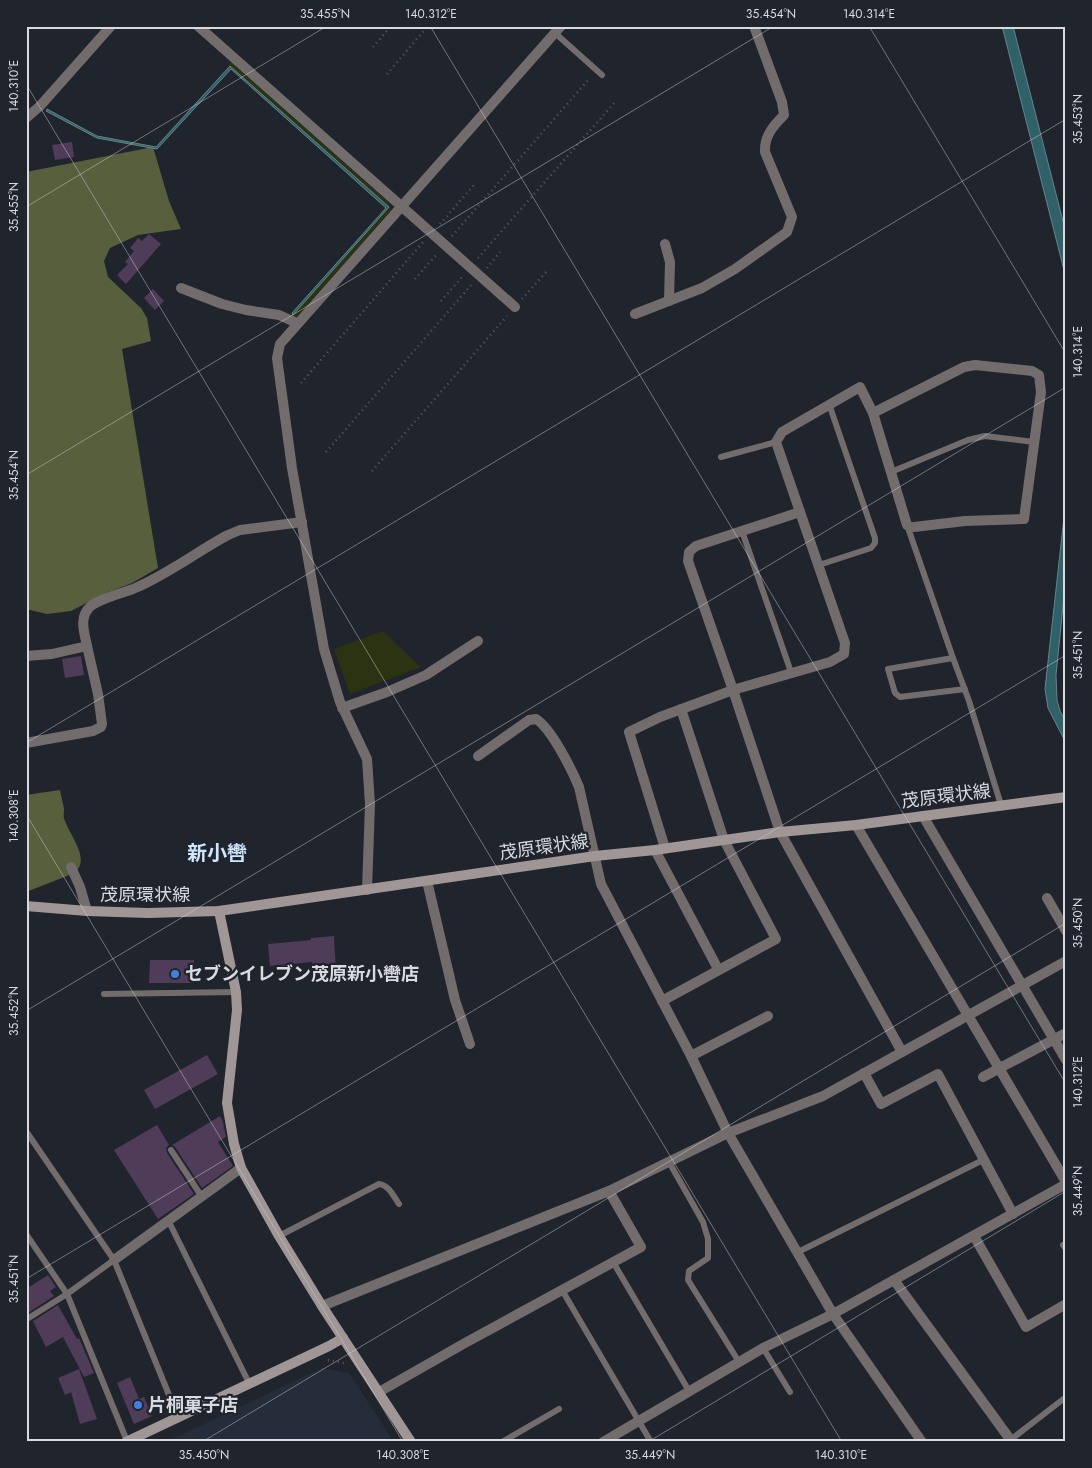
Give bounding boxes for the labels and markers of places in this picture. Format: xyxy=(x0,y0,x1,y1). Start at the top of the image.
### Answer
place label: セブンイレブン茂原新小轡店 xyxy=(185,961,419,987)
marker: セブンイレブン茂原新小轡店 xyxy=(169,968,181,980)
place label: 片桐菓子店 xyxy=(148,1392,238,1418)
marker: 片桐菓子店 xyxy=(132,1399,144,1411)

